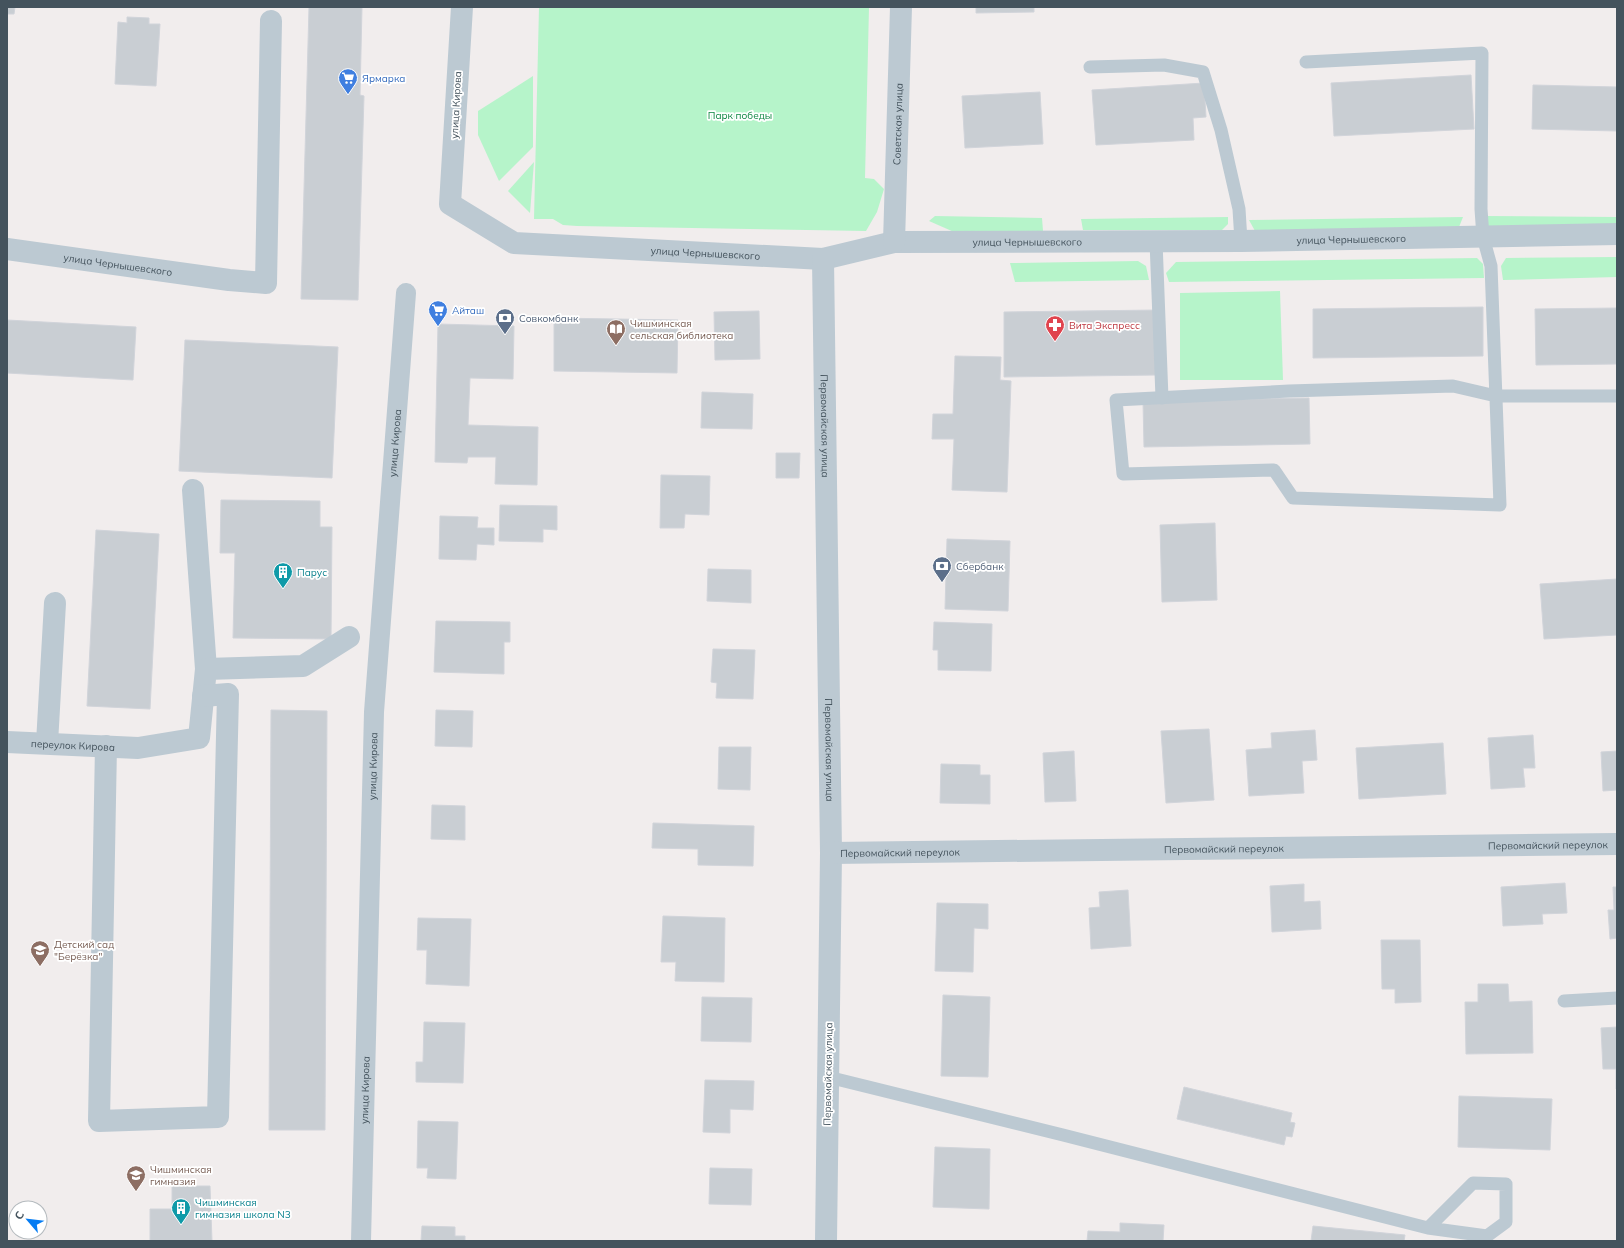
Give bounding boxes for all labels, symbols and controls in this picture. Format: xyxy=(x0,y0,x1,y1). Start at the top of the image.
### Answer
supermarket icon: Ярмарка xyxy=(337,67,359,95)
street label: улица Кирова xyxy=(448,71,464,139)
place label: Ярмарка xyxy=(362,72,405,85)
street label: Советская улица xyxy=(890,83,905,165)
park label: Парк победы xyxy=(708,109,772,122)
street label: улица Чернышевского xyxy=(1296,231,1406,246)
street label: улица Чернышевского xyxy=(972,235,1082,248)
street label: улица Чернышевского xyxy=(650,244,761,262)
street label: улица Чернышевского xyxy=(63,250,173,279)
supermarket icon: Айташ xyxy=(427,299,449,327)
place label: Айташ xyxy=(452,304,484,317)
bank icon: Совкомбанк xyxy=(494,307,516,335)
place label: Совкомбанк xyxy=(519,312,579,325)
pharmacy icon: Вита Экспресс xyxy=(1044,314,1066,342)
place label: Чишминская сельская библиотека xyxy=(630,317,733,342)
library icon: Чишминская сельская библиотека xyxy=(605,318,627,346)
place label: Вита Экспресс xyxy=(1069,319,1140,332)
street label: Первомайская улица xyxy=(818,374,832,478)
street label: улица Кирова xyxy=(385,409,404,477)
bank icon: Сбербанк xyxy=(931,555,953,583)
place label: Сбербанк xyxy=(956,560,1004,573)
building icon: Парус xyxy=(272,561,294,589)
place label: Парус xyxy=(297,566,327,579)
street label: Первомайская улица xyxy=(822,698,837,802)
street label: улица Кирова xyxy=(365,732,380,800)
street label: переулок Кирова xyxy=(31,737,115,753)
street label: Первомайский переулок xyxy=(1488,838,1609,852)
street label: Первомайский переулок xyxy=(1164,841,1285,856)
street label: Первомайский переулок xyxy=(840,845,961,859)
place label: Детский сад "Берёзка" xyxy=(54,938,114,963)
school or university icon: Детский сад "Берёзка" xyxy=(29,939,51,967)
street label: Первомайская улица xyxy=(821,1022,835,1126)
street label: улица Кирова xyxy=(357,1056,372,1124)
place label: Чишминская гимназия xyxy=(150,1163,212,1188)
school or university icon: Чишминская гимназия xyxy=(125,1164,147,1192)
place label: Чишминская гимназия школа N3 xyxy=(195,1196,291,1221)
building icon: Чишминская гимназия школа N3 xyxy=(170,1197,192,1225)
north arrow xyxy=(8,1200,48,1240)
text: С xyxy=(11,1208,27,1222)

